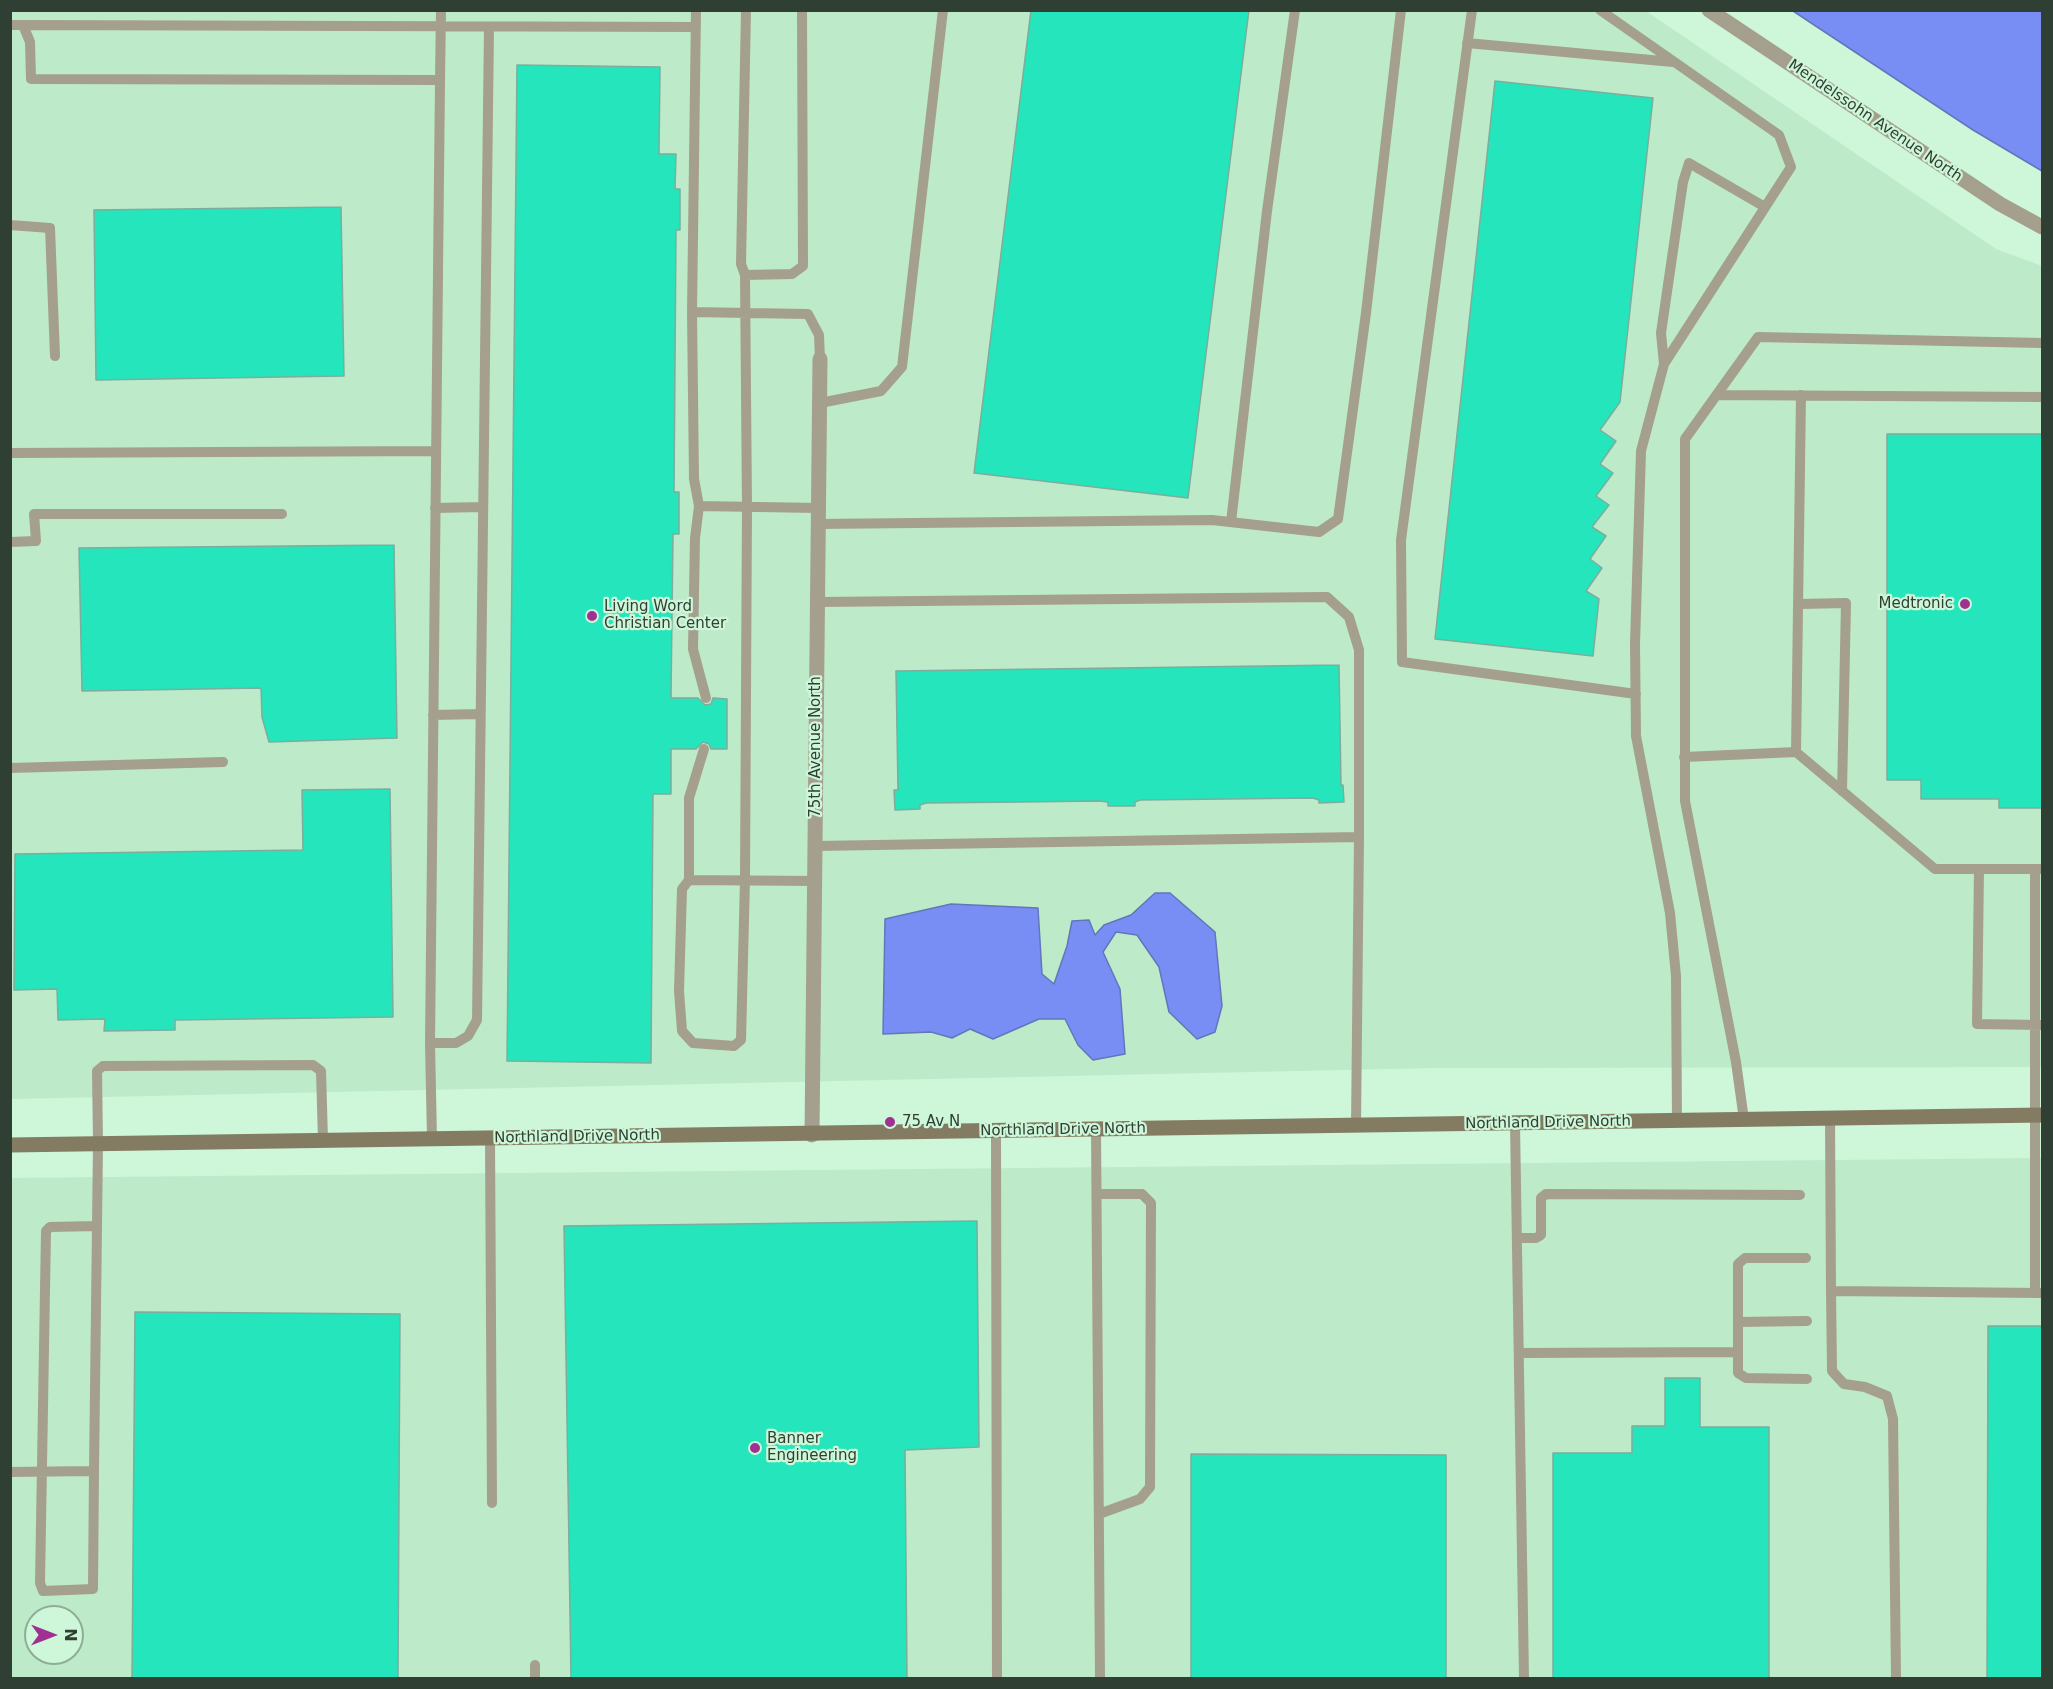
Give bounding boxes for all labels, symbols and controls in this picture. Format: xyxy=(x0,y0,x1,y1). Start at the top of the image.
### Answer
street label: Mendelssohn Avenue North xyxy=(1785,56,1965,186)
place label: Medtronic xyxy=(1878,595,1953,613)
marker: Medtronic xyxy=(1958,597,1972,611)
place label: Living Word Christian Center xyxy=(604,598,726,633)
marker: Living Word Christian Center xyxy=(585,609,599,623)
street label: 75th Avenue North xyxy=(807,676,825,818)
place label: 75 Av N xyxy=(902,1113,960,1131)
street label: Northland Drive North xyxy=(1465,1113,1631,1133)
marker: 75 Av N xyxy=(883,1115,897,1129)
street label: Northland Drive North xyxy=(980,1120,1146,1140)
street label: Northland Drive North xyxy=(494,1127,660,1147)
place label: Banner Engineering xyxy=(767,1430,857,1465)
marker: Banner Engineering xyxy=(748,1441,762,1455)
north arrow xyxy=(24,1605,84,1665)
text: N xyxy=(61,1628,80,1642)

